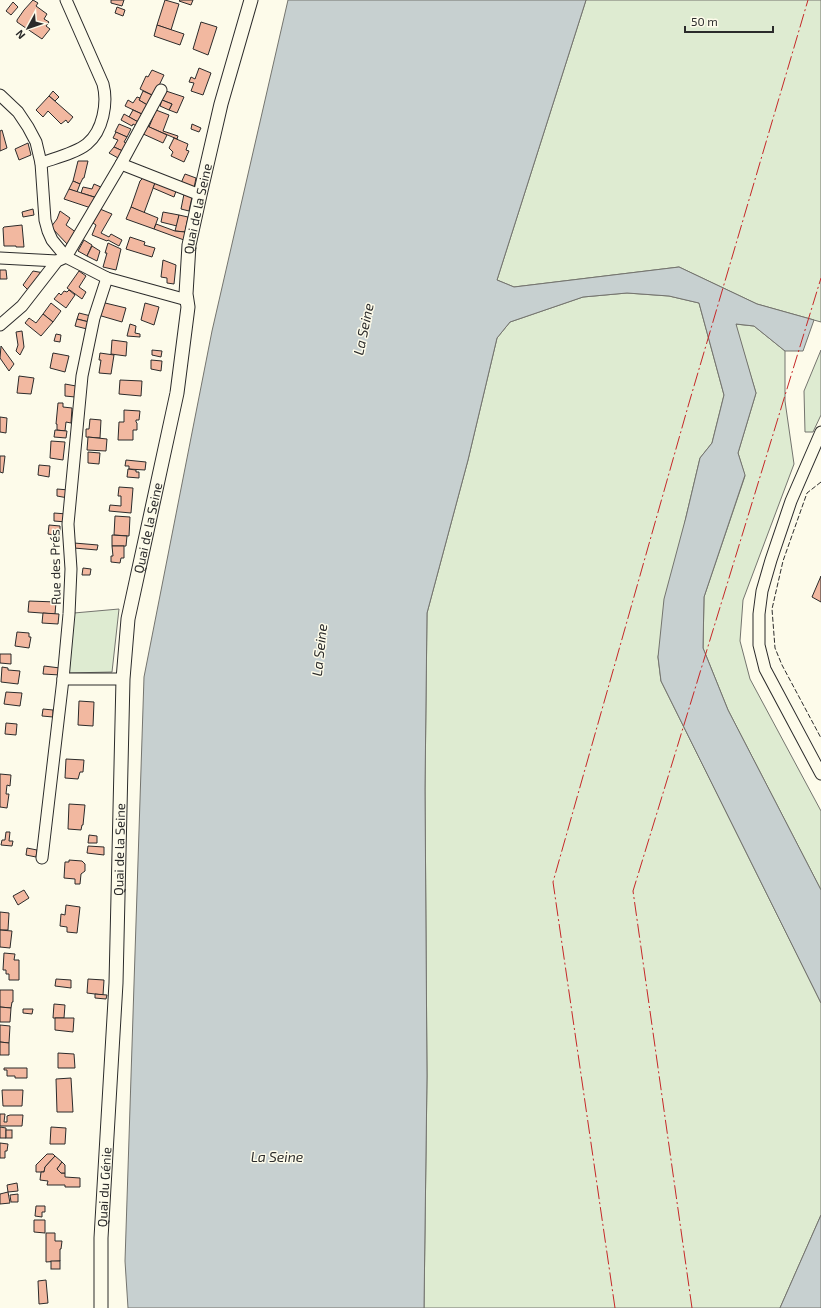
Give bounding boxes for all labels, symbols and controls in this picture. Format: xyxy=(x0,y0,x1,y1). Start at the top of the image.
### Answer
north arrow xyxy=(8,8,48,48)
scale bar xyxy=(685,8,773,34)
text: 50 m xyxy=(691,14,718,28)
text: N xyxy=(12,27,27,42)
street label: Quai de la Seine xyxy=(180,162,215,255)
water label: La Seine xyxy=(349,301,377,357)
street label: Quai de la Seine xyxy=(130,481,165,575)
street label: Rue des Prés xyxy=(46,529,64,605)
water label: La Seine xyxy=(308,622,330,677)
street label: Quai de la Seine xyxy=(110,803,128,896)
street label: Quai du Génie xyxy=(94,1147,114,1228)
water label: La Seine xyxy=(251,1148,304,1165)

